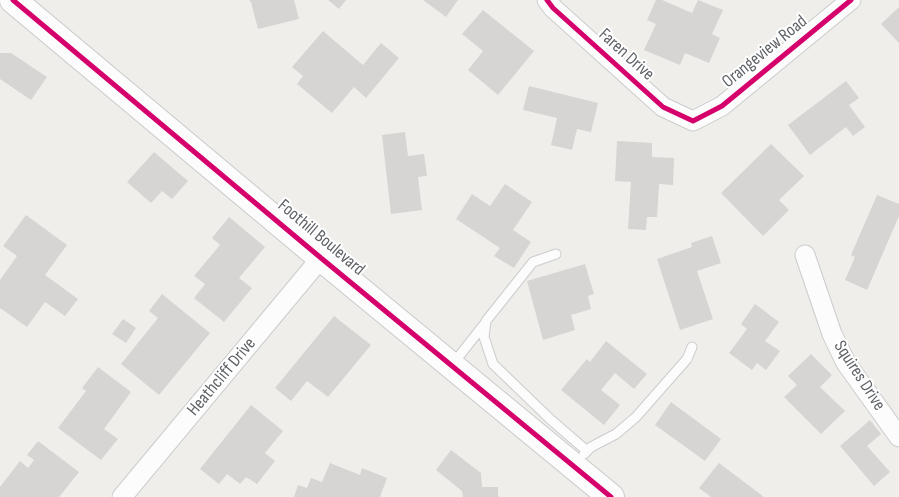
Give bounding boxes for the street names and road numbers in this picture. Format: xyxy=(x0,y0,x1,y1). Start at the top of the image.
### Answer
street label: Orangeview Road xyxy=(718,11,812,93)
street label: Faren Drive xyxy=(594,24,658,86)
street label: Foothill Boulevard xyxy=(273,195,369,281)
street label: Heathcliff Drive xyxy=(183,334,261,420)
street label: Squires Drive xyxy=(828,337,890,415)

